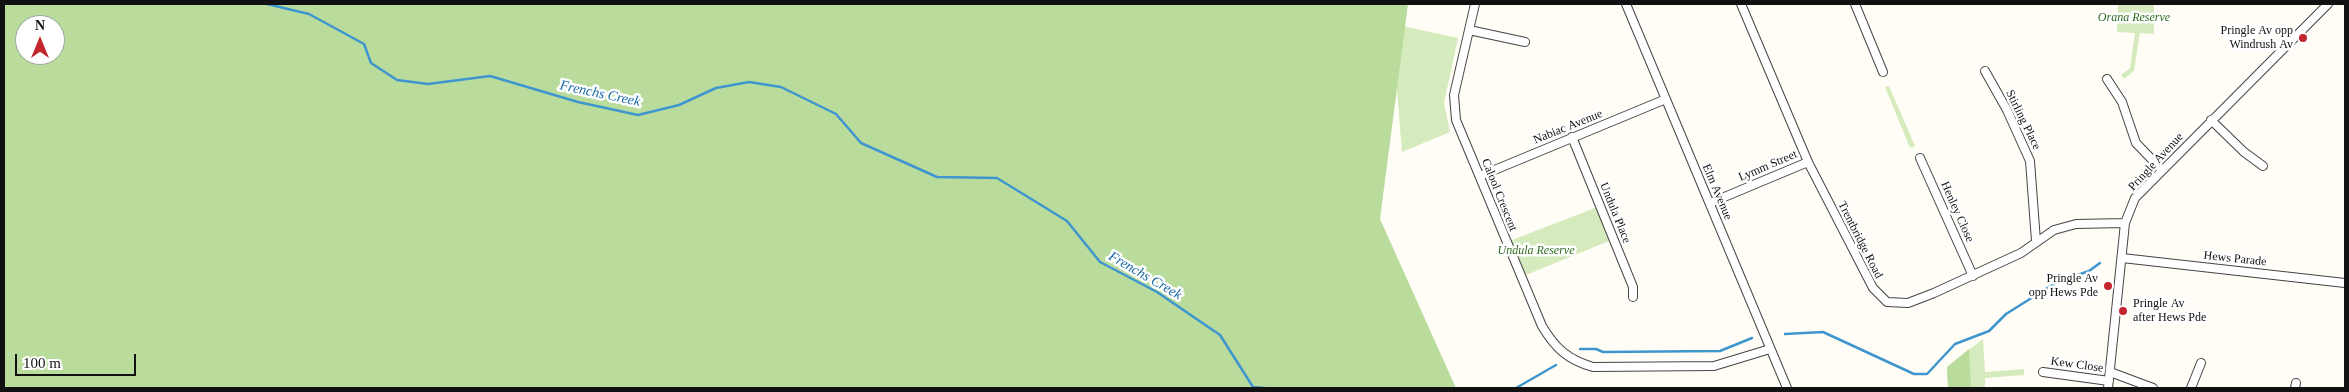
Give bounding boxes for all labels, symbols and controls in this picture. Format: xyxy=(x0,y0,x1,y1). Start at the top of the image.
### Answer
park label: Orana Reserve xyxy=(2098,11,2170,25)
north arrow xyxy=(15,15,65,65)
text: N xyxy=(35,18,45,33)
place label: Pringle Av opp Windrush Av xyxy=(2221,24,2293,52)
marker: Pringle Av opp Windrush Av xyxy=(2297,32,2309,44)
water label: Frenchs Creek xyxy=(558,77,642,111)
street label: Stirling Place xyxy=(2002,88,2044,152)
street label: Nabiac Avenue xyxy=(1531,107,1605,147)
street label: Pringle Avenue xyxy=(2125,130,2187,194)
street label: Lymm Street xyxy=(1737,147,1799,185)
street label: Calool Crescent xyxy=(1478,157,1520,233)
street label: Elm Avenue xyxy=(1699,162,1735,222)
street label: Henley Close xyxy=(1937,179,1977,245)
street label: Undula Place xyxy=(1596,180,1634,246)
street label: Trentbridge Road xyxy=(1834,199,1886,281)
park label: Undula Reserve xyxy=(1498,244,1574,258)
water label: Frenchs Creek xyxy=(1105,248,1185,304)
street label: Hews Parade xyxy=(2203,249,2267,269)
place label: Pringle Av opp Hews Pde xyxy=(2029,272,2098,300)
marker: Pringle Av opp Hews Pde xyxy=(2102,280,2114,292)
place label: Pringle Av after Hews Pde xyxy=(2133,297,2206,325)
marker: Pringle Av after Hews Pde xyxy=(2117,305,2129,317)
scale bar xyxy=(18,344,139,376)
street label: Kew Close xyxy=(2050,354,2104,376)
text: 100 m xyxy=(23,355,61,371)

